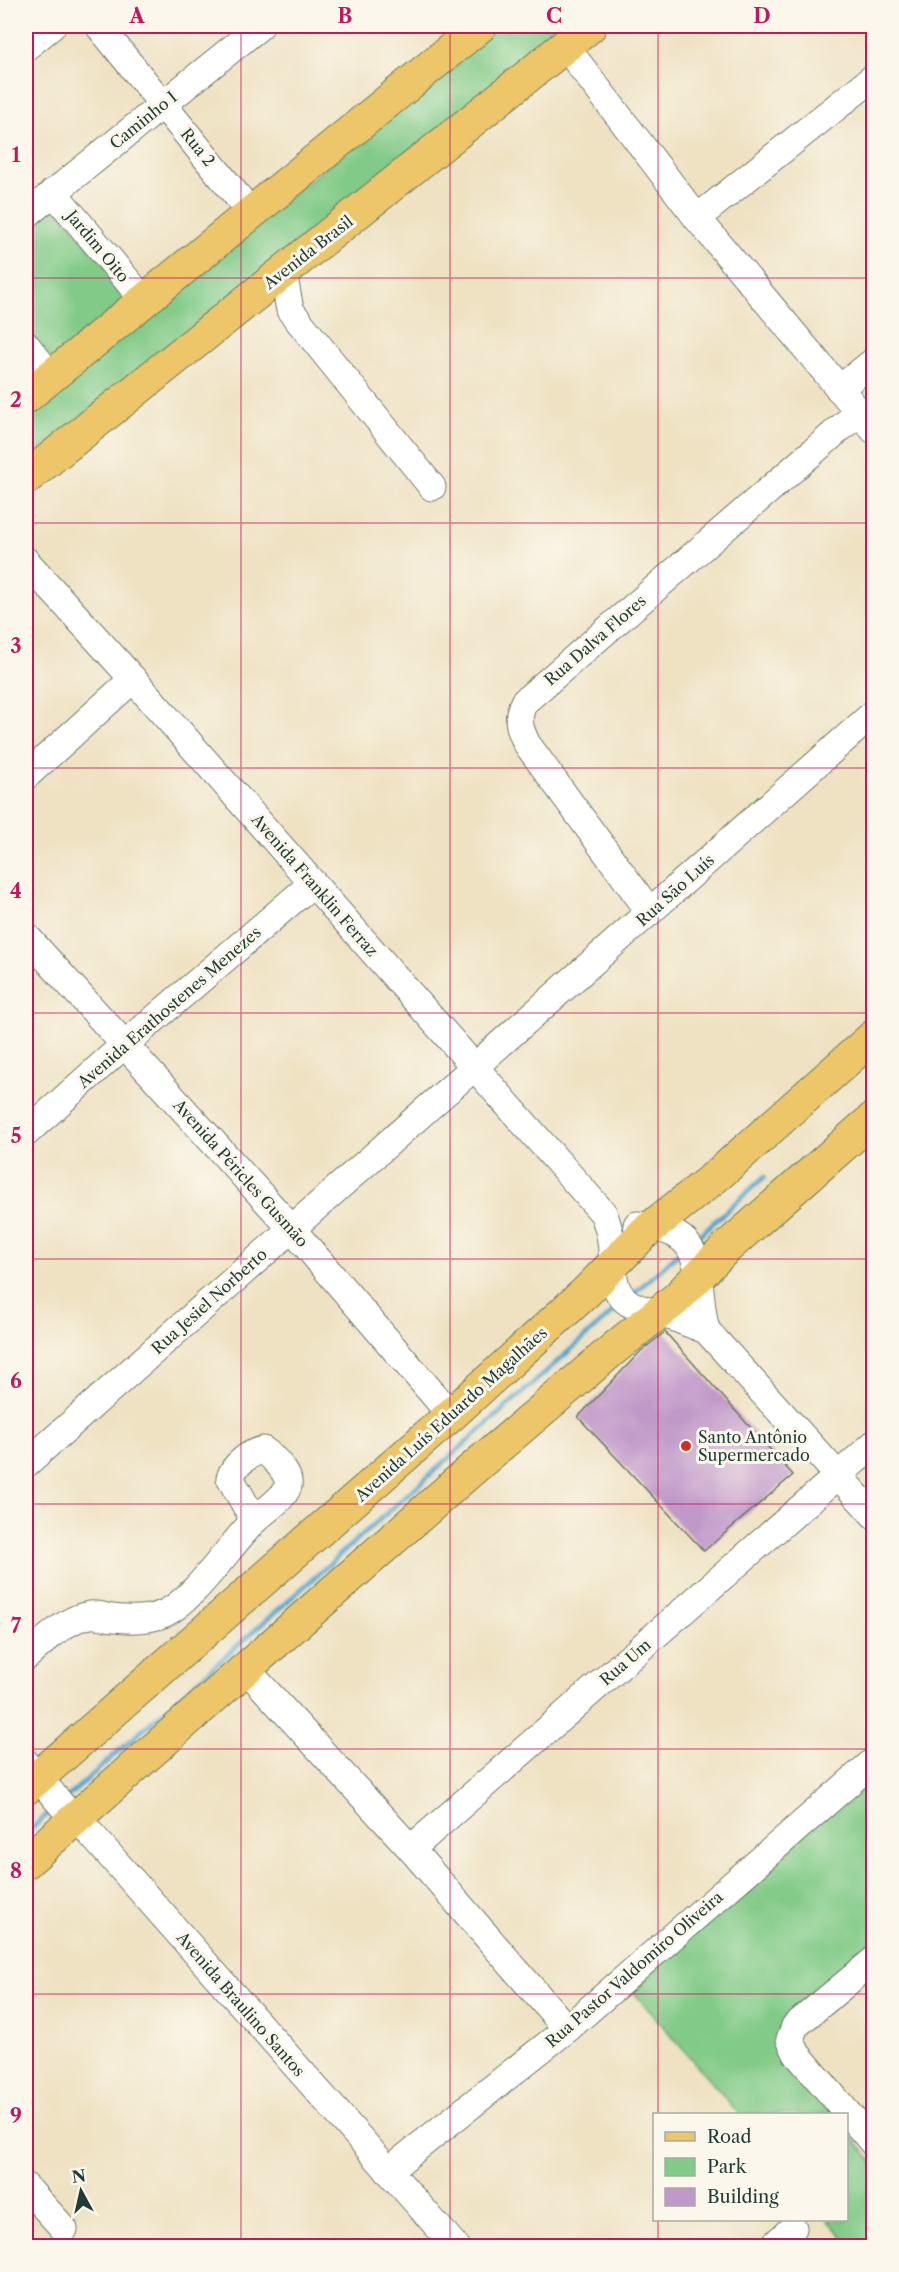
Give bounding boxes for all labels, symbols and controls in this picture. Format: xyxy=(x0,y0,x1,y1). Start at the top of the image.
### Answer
text: A xyxy=(128,4,145,28)
text: B xyxy=(338,4,353,28)
text: C xyxy=(546,4,562,28)
text: D xyxy=(753,4,771,28)
street label: Caminho I xyxy=(105,87,181,153)
street label: Rua 2 xyxy=(177,124,219,170)
text: 1 xyxy=(12,143,21,167)
street label: Jardim Oito xyxy=(60,204,134,286)
street label: Avenida Brasil xyxy=(259,211,357,294)
text: 2 xyxy=(10,388,22,412)
street label: Rua Dalva Flores xyxy=(540,590,650,690)
text: 3 xyxy=(10,634,22,658)
street label: Avenida Franklin Ferraz xyxy=(247,809,382,960)
street label: Rua São Luís xyxy=(632,850,718,930)
text: 4 xyxy=(10,879,22,903)
street label: Avenida Erathostenes Menezes xyxy=(72,922,265,1093)
street label: Avenida Péricles Gusmão xyxy=(169,1094,313,1251)
text: 5 xyxy=(10,1124,22,1148)
street label: Rua Jesiel Norberto xyxy=(147,1244,271,1358)
street label: Avenida Luís Eduardo Magalhães xyxy=(350,1322,551,1506)
text: 6 xyxy=(10,1369,22,1393)
place label: Santo Antônio Supermercado xyxy=(698,1427,810,1465)
marker: Santo Antônio Supermercado xyxy=(679,1439,693,1453)
text: 7 xyxy=(11,1614,22,1638)
street label: Rua Um xyxy=(595,1634,655,1690)
text: 8 xyxy=(10,1859,22,1883)
street label: Rua Pastor Valdomiro Oliveira xyxy=(541,1886,727,2051)
street label: Avenida Braulino Santos xyxy=(172,1927,309,2081)
text: 9 xyxy=(10,2104,22,2128)
legend xyxy=(653,2113,848,2221)
text: Road xyxy=(707,2126,752,2148)
text: Park xyxy=(707,2156,748,2178)
north arrow xyxy=(51,2161,111,2221)
text: N xyxy=(71,2165,87,2187)
text: Building xyxy=(707,2186,779,2208)

